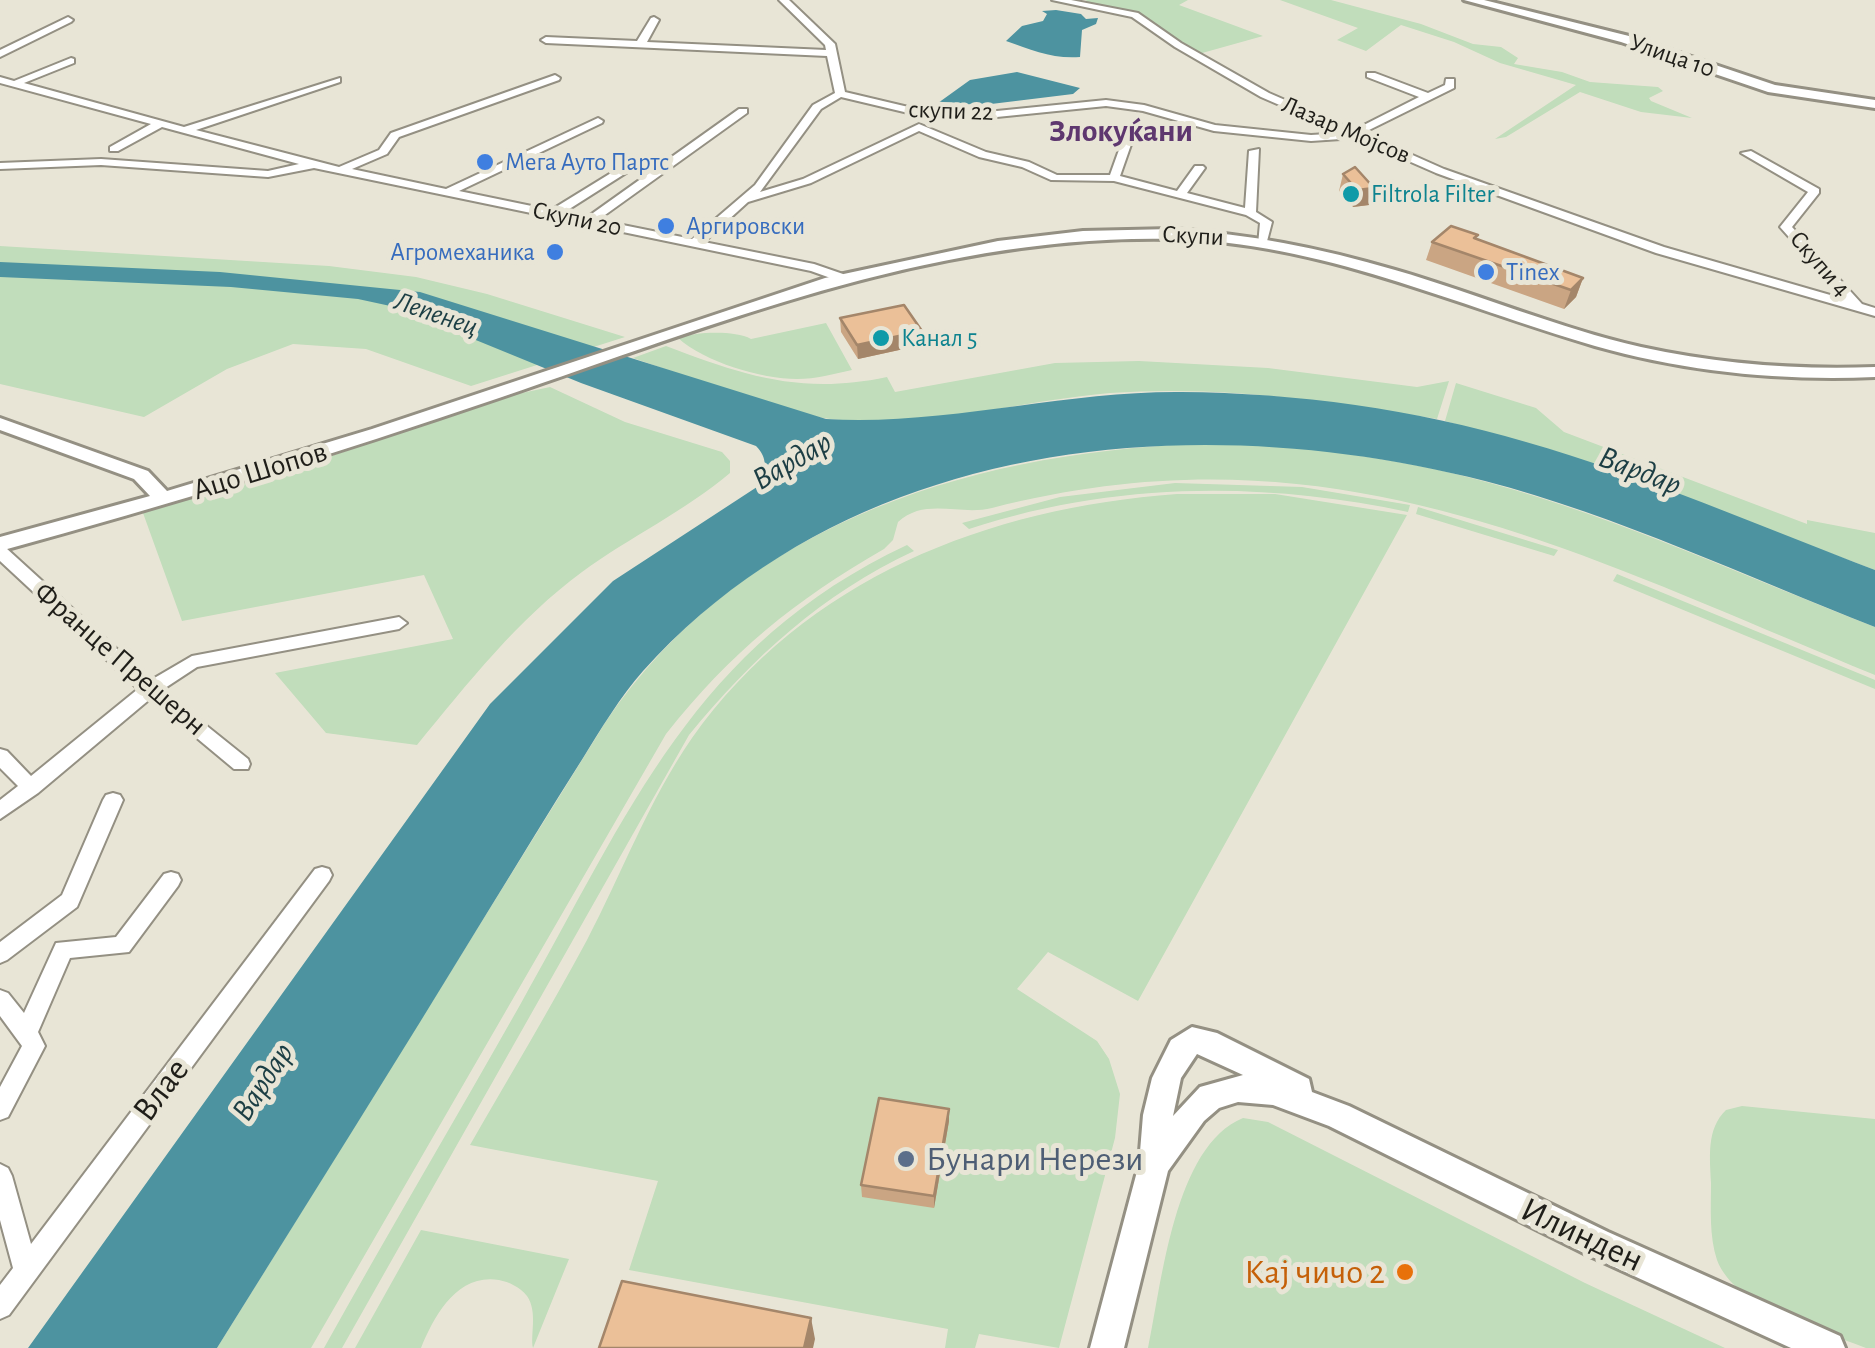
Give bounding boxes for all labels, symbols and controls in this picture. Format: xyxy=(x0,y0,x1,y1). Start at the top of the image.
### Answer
street label: Улица 10 xyxy=(1626,27,1718,85)
street label: Лазар Мојсов xyxy=(1277,90,1415,170)
street label: скупи 22 xyxy=(908,95,994,127)
district label: Злокуќани xyxy=(1049,112,1193,150)
place label: Мега Ауто Партс xyxy=(505,147,669,177)
marker: Мега Ауто Партс xyxy=(474,151,496,173)
place label: Filtrola Filter xyxy=(1371,179,1495,209)
marker: Filtrola Filter xyxy=(1340,183,1362,205)
street label: Скупи 20 xyxy=(530,195,624,243)
place label: Аргировски xyxy=(686,211,805,241)
marker: Аргировски xyxy=(655,215,677,237)
street label: Скупи xyxy=(1161,219,1225,253)
street label: Cкупи 4 xyxy=(1783,225,1857,303)
place label: Агромеханика xyxy=(390,237,535,267)
marker: Агромеханика xyxy=(544,241,566,263)
place label: Tinex xyxy=(1506,257,1560,287)
marker: Tinex xyxy=(1475,261,1497,283)
water label: Лепенец xyxy=(390,284,482,344)
place label: Канал 5 xyxy=(901,323,978,353)
marker: Канал 5 xyxy=(870,327,892,349)
water label: Вардар xyxy=(746,423,838,499)
street label: Ацо Шопов xyxy=(189,434,331,508)
water label: Вардар xyxy=(1593,438,1687,504)
street label: Франце Прешерн xyxy=(26,574,214,744)
water label: Вардар xyxy=(224,1036,302,1128)
street label: Влае xyxy=(124,1050,198,1130)
place label: Бунари Нерези xyxy=(926,1138,1144,1180)
marker: Бунари Нерези xyxy=(895,1148,917,1170)
street label: Илинден xyxy=(1514,1188,1650,1282)
place label: Кај чичо 2 xyxy=(1244,1251,1385,1293)
marker: Кај чичо 2 xyxy=(1394,1261,1416,1283)

